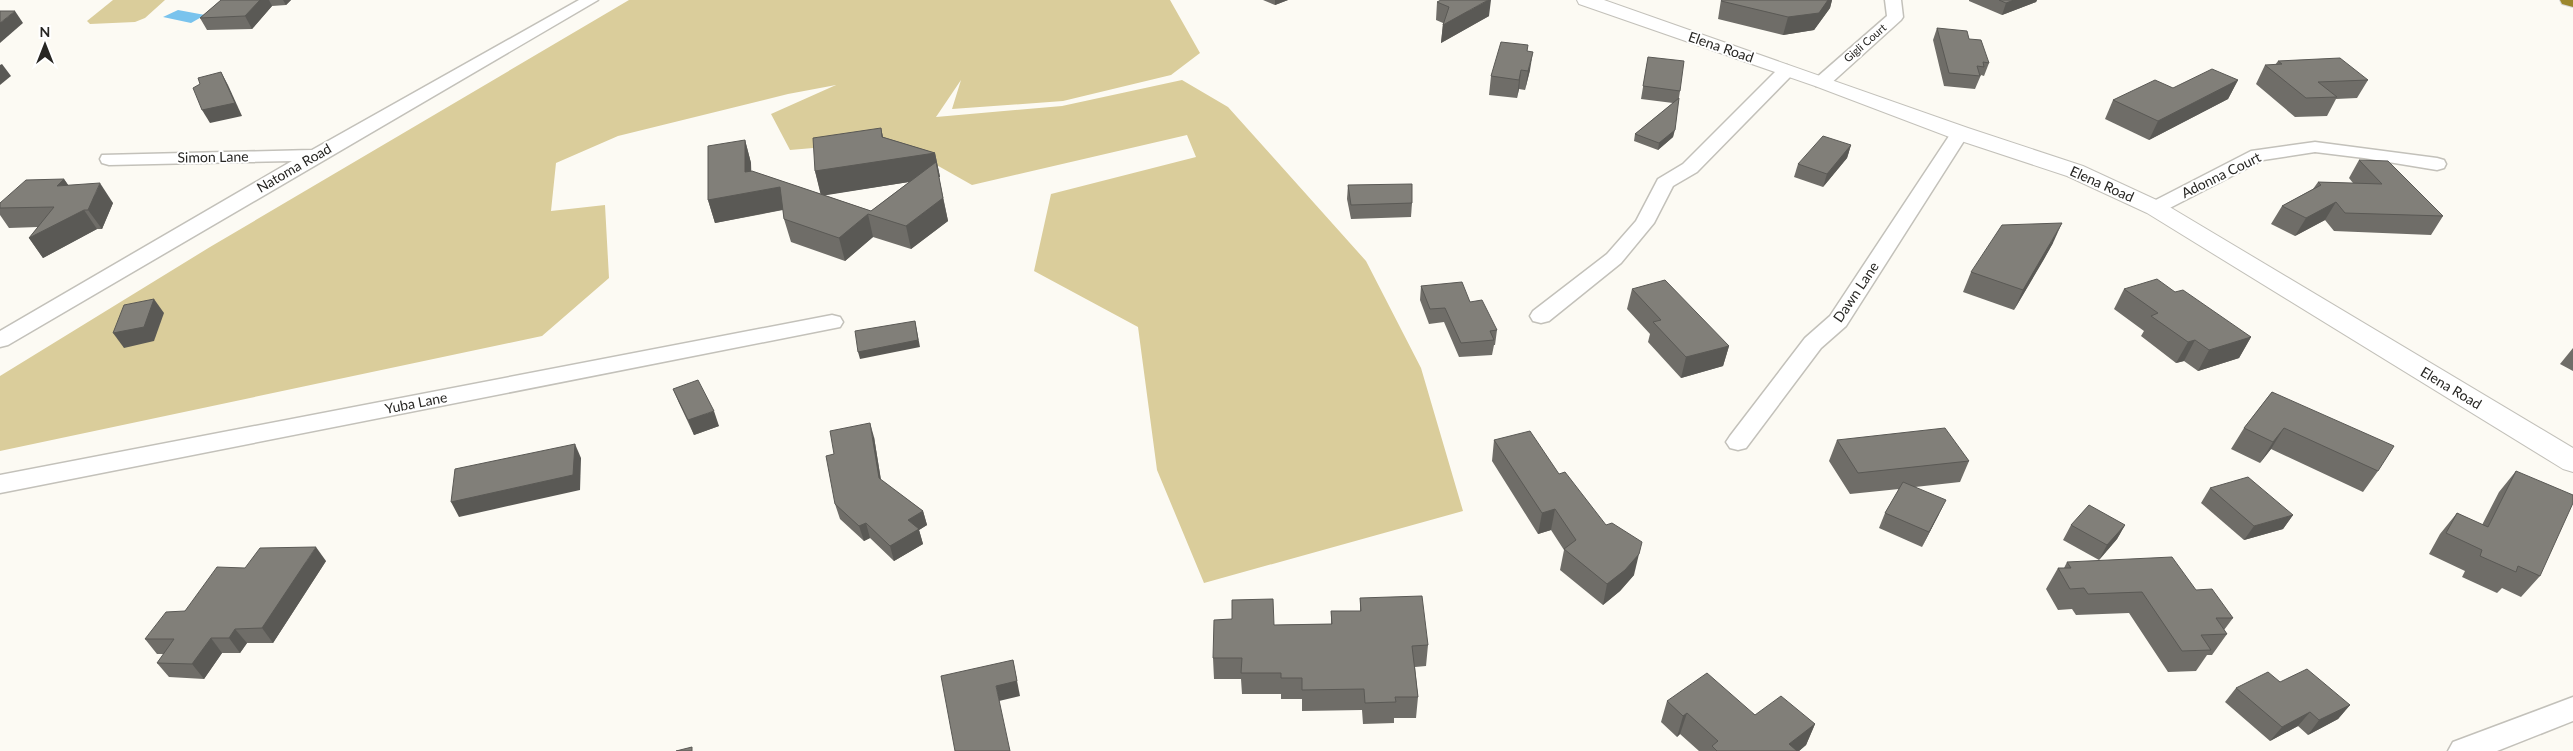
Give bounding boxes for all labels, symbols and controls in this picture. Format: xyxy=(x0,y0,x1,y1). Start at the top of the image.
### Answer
north arrow xyxy=(20,20,70,70)
street label: Gigli Court xyxy=(1841,21,1889,65)
text: N xyxy=(40,23,50,40)
street label: Elena Road xyxy=(1686,27,1756,66)
street label: Natoma Road xyxy=(253,139,334,196)
street label: Simon Lane xyxy=(177,147,249,166)
street label: Adonna Court xyxy=(2178,148,2263,201)
street label: Elena Road xyxy=(2068,162,2137,205)
street label: Dawn Lane xyxy=(1829,258,1882,325)
street label: Elena Road xyxy=(2418,363,2485,412)
street label: Yuba Lane xyxy=(383,388,449,417)

